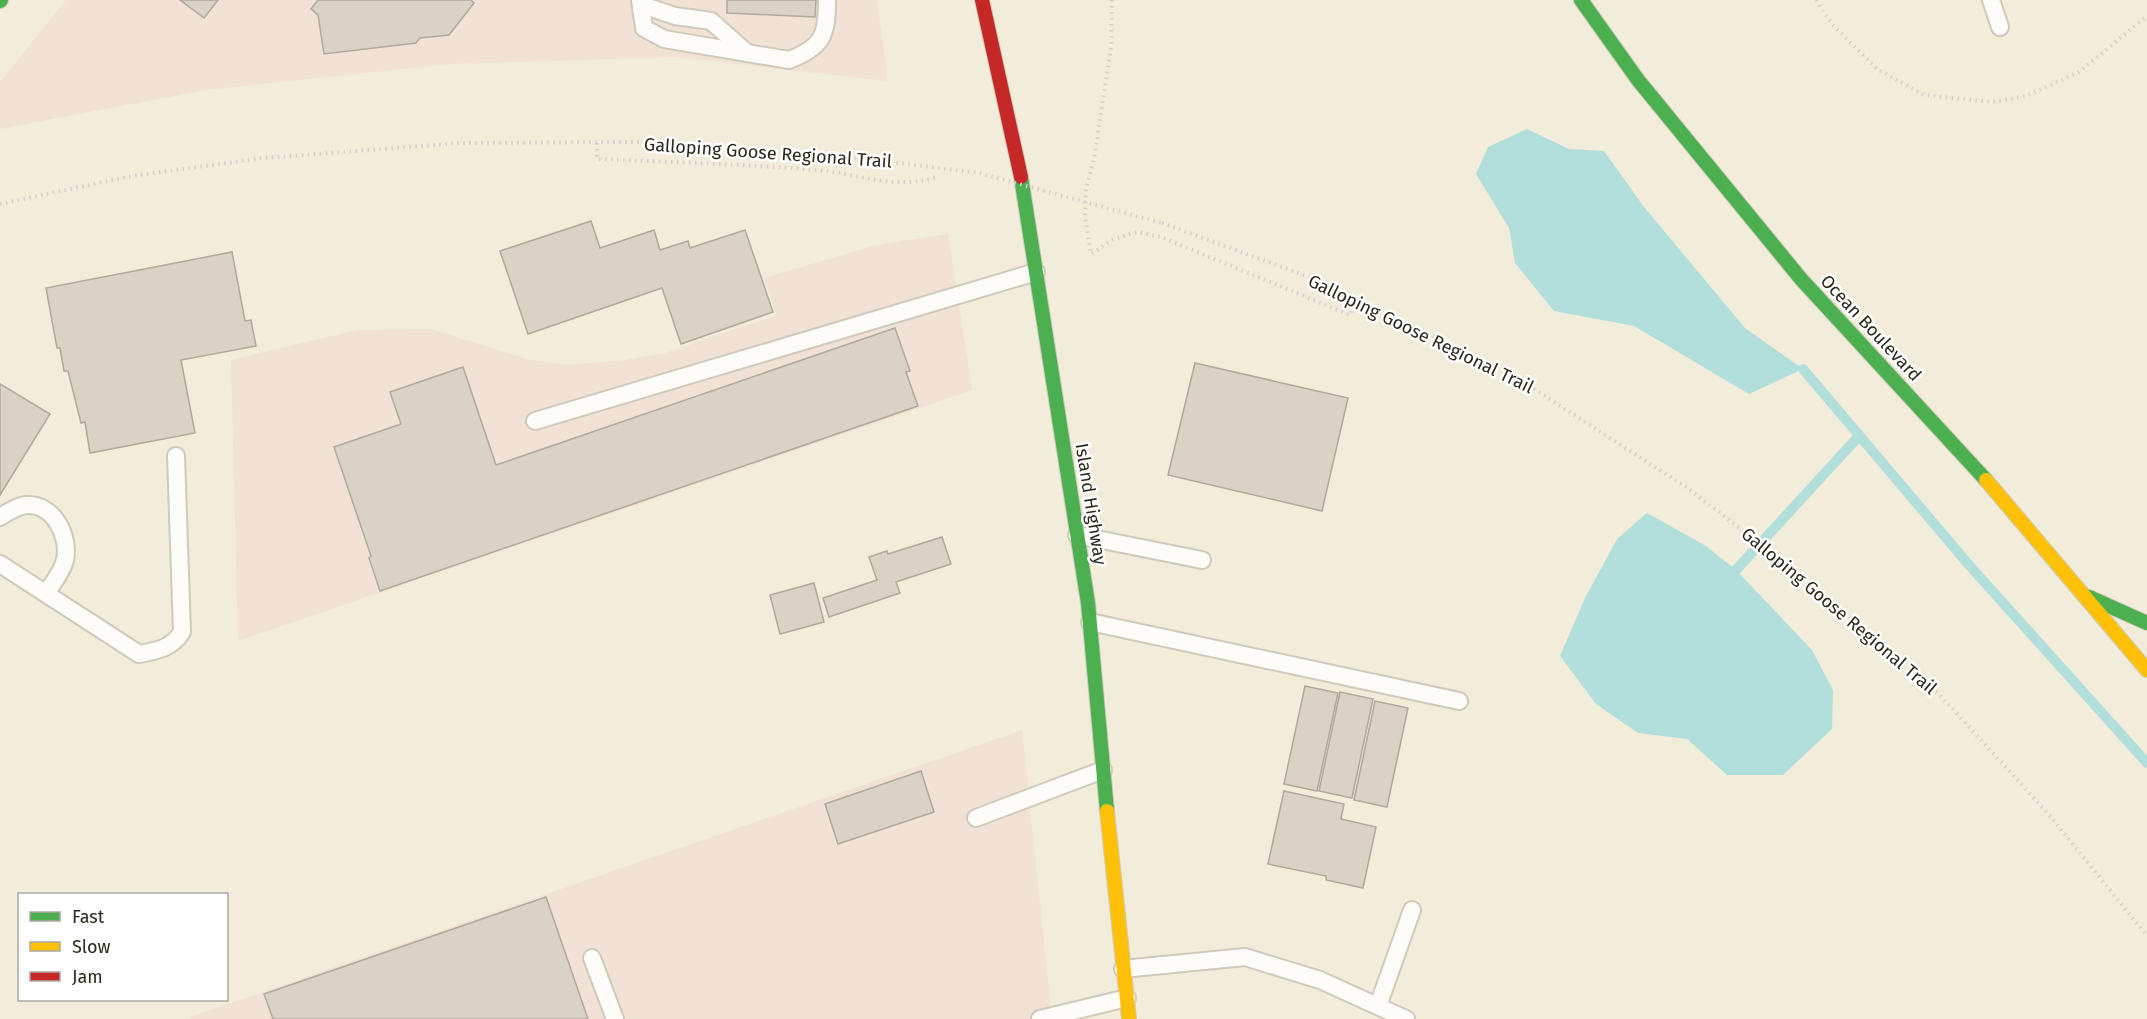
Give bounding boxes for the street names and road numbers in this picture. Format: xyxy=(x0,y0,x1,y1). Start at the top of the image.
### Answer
street label: Galloping Goose Regional Trail xyxy=(643,133,893,173)
street label: Galloping Goose Regional Trail xyxy=(1304,270,1538,398)
street label: Ocean Boulevard xyxy=(1816,270,1926,386)
street label: Island Highway xyxy=(1071,441,1112,567)
street label: Galloping Goose Regional Trail xyxy=(1737,523,1941,699)

